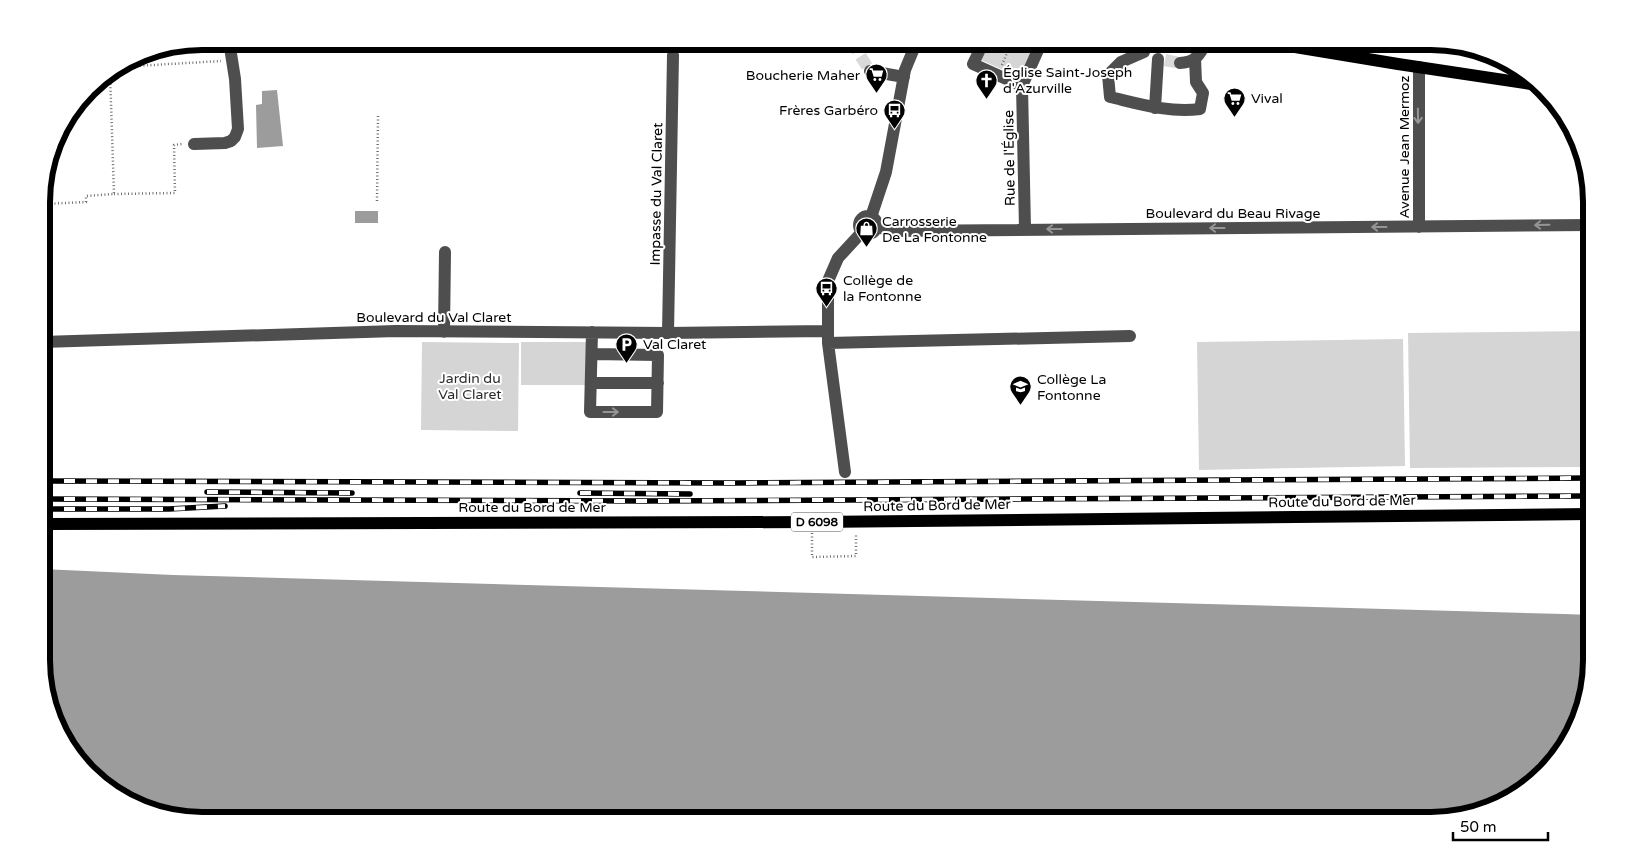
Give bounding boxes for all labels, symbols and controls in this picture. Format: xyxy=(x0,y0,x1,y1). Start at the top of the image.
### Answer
supermarket icon: Boucherie Maher xyxy=(864,63,888,94)
place label: Église Saint-Joseph d'Azurville xyxy=(1003,64,1132,97)
place label: Boucherie Maher xyxy=(746,67,861,84)
church icon: Église Saint-Joseph d'Azurville xyxy=(975,68,999,99)
street label: Avenue Jean Mermoz xyxy=(1396,75,1413,219)
supermarket icon: Vival xyxy=(1223,86,1247,117)
place label: Vival xyxy=(1251,90,1283,107)
bus stop icon: Frères Garbéro xyxy=(882,98,906,129)
place label: Frères Garbéro xyxy=(779,102,878,119)
one-way arrow xyxy=(1413,108,1423,124)
street label: Rue de l'Église xyxy=(1000,110,1019,206)
street label: Impasse du Val Claret xyxy=(647,122,666,266)
street label: Boulevard du Beau Rivage xyxy=(1146,205,1320,222)
place label: Carrosserie De La Fontonne xyxy=(882,213,987,246)
shop icon: Carrosserie De La Fontonne xyxy=(854,217,878,248)
one-way arrow xyxy=(1534,221,1550,230)
one-way arrow xyxy=(1372,222,1388,232)
one-way arrow xyxy=(1209,223,1226,233)
one-way arrow xyxy=(1047,224,1063,234)
place label: Collège de la Fontonne xyxy=(843,272,922,305)
bus stop icon: Collège de la Fontonne xyxy=(815,276,839,307)
street label: Boulevard du Val Claret xyxy=(356,309,512,326)
parking icon: Val Claret xyxy=(615,332,639,363)
place label: Val Claret xyxy=(643,336,707,353)
park label: Jardin du Val Claret xyxy=(438,370,502,403)
place label: Collège La Fontonne xyxy=(1037,371,1106,404)
school or university icon: Collège La Fontonne xyxy=(1009,375,1033,406)
one-way arrow xyxy=(602,407,619,417)
street label: Route du Bord de Mer xyxy=(1268,492,1417,511)
street label: Route du Bord de Mer xyxy=(863,496,1012,515)
street label: Route du Bord de Mer xyxy=(458,499,606,516)
road number: D 6098 xyxy=(791,512,843,532)
scale bar xyxy=(1453,810,1548,842)
text: 50 m xyxy=(1460,818,1497,836)

